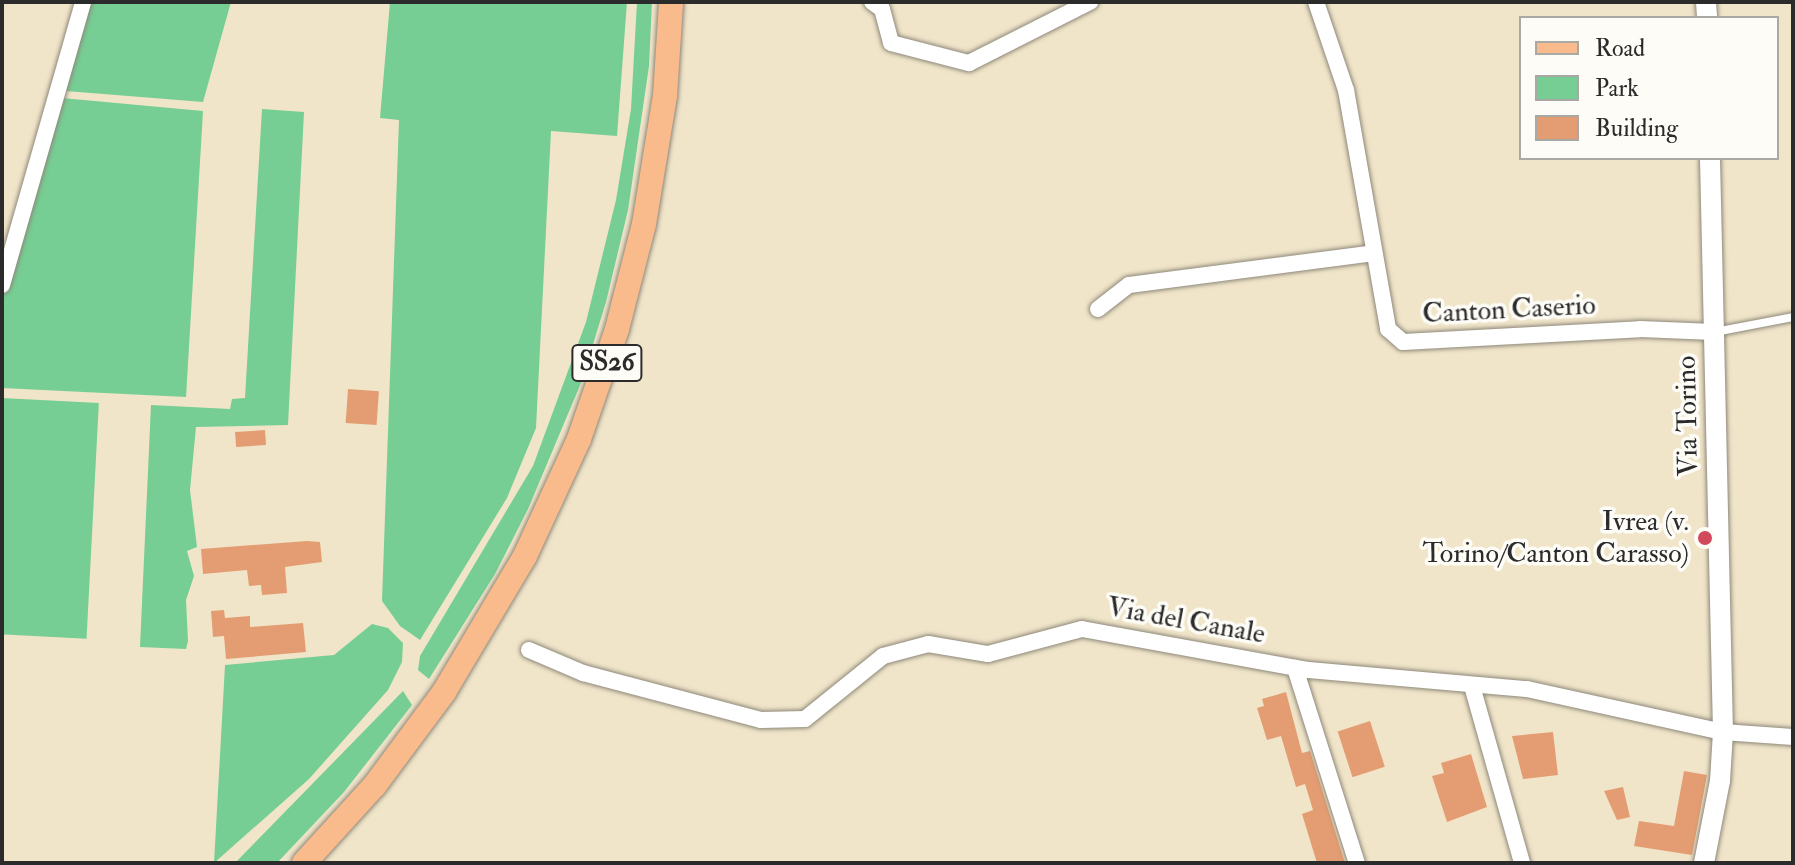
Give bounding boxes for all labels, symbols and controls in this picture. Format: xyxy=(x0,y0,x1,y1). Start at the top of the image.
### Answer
legend xyxy=(1519,16,1779,160)
text: Road xyxy=(1595,33,1645,64)
text: Park xyxy=(1595,73,1639,104)
text: Building xyxy=(1595,113,1678,144)
street label: Canton Caserio xyxy=(1422,289,1596,331)
road number: SS26 xyxy=(571,341,643,385)
street label: Via Torino xyxy=(1670,355,1706,477)
place label: Ivrea (v. Torino/Canton Carasso) xyxy=(1423,505,1689,571)
marker: Ivrea (v. Torino/Canton Carasso) xyxy=(1696,529,1714,547)
street label: Via del Canale xyxy=(1104,591,1268,651)

